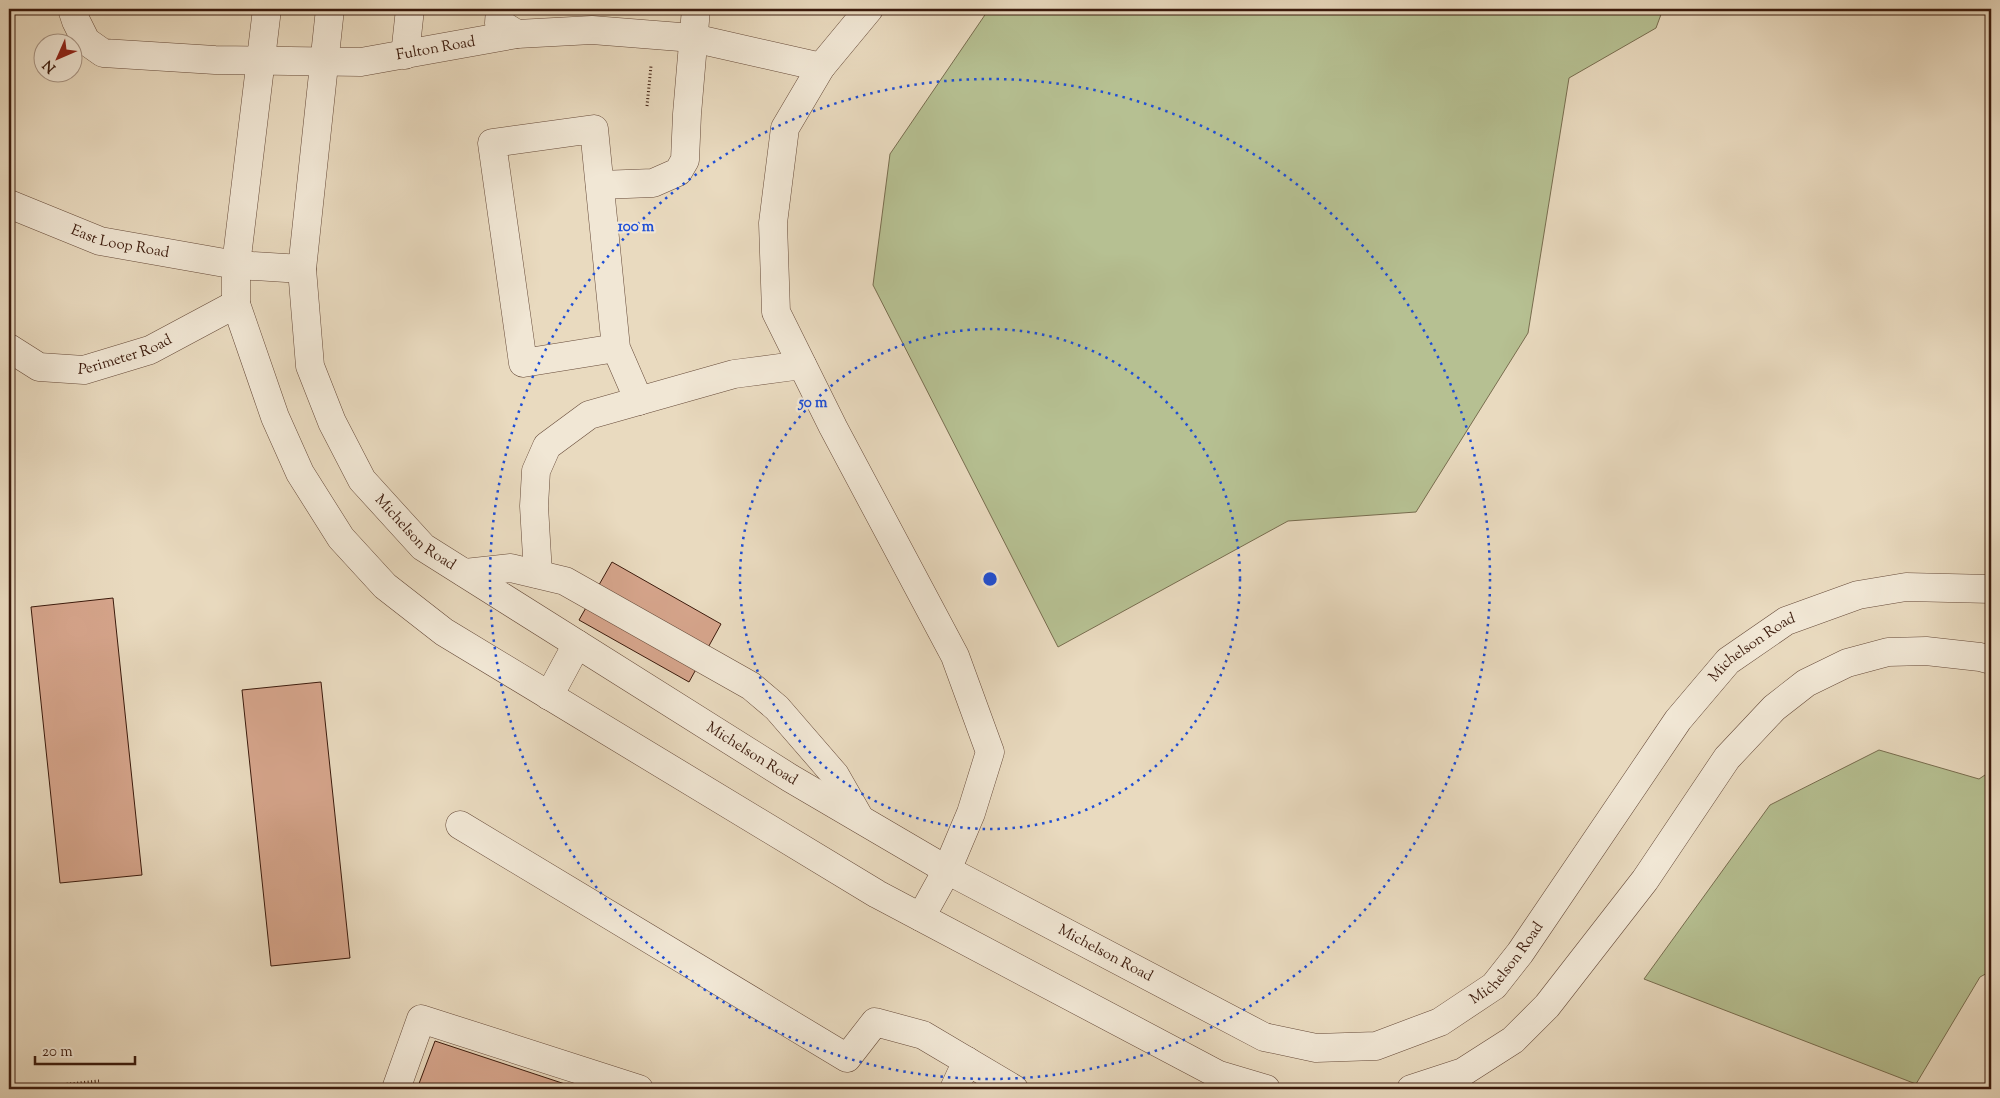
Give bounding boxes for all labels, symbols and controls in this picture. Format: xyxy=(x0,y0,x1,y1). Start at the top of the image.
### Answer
street label: Fulton Road xyxy=(395,31,477,66)
north arrow xyxy=(32,32,82,82)
text: N xyxy=(39,55,61,77)
text: 100 m xyxy=(618,217,655,238)
street label: East Loop Road xyxy=(68,220,171,264)
street label: Perimeter Road xyxy=(77,329,176,381)
text: 50 m xyxy=(798,393,828,414)
street label: Michelson Road xyxy=(370,490,460,576)
centre of rings xyxy=(981,570,999,588)
street label: Michelson Road xyxy=(1704,608,1799,687)
street label: Michelson Road xyxy=(702,717,802,791)
street label: Michelson Road xyxy=(1466,917,1549,1010)
street label: Michelson Road xyxy=(1054,920,1157,987)
scale bar xyxy=(35,1033,135,1065)
text: 20 m xyxy=(42,1042,73,1063)

